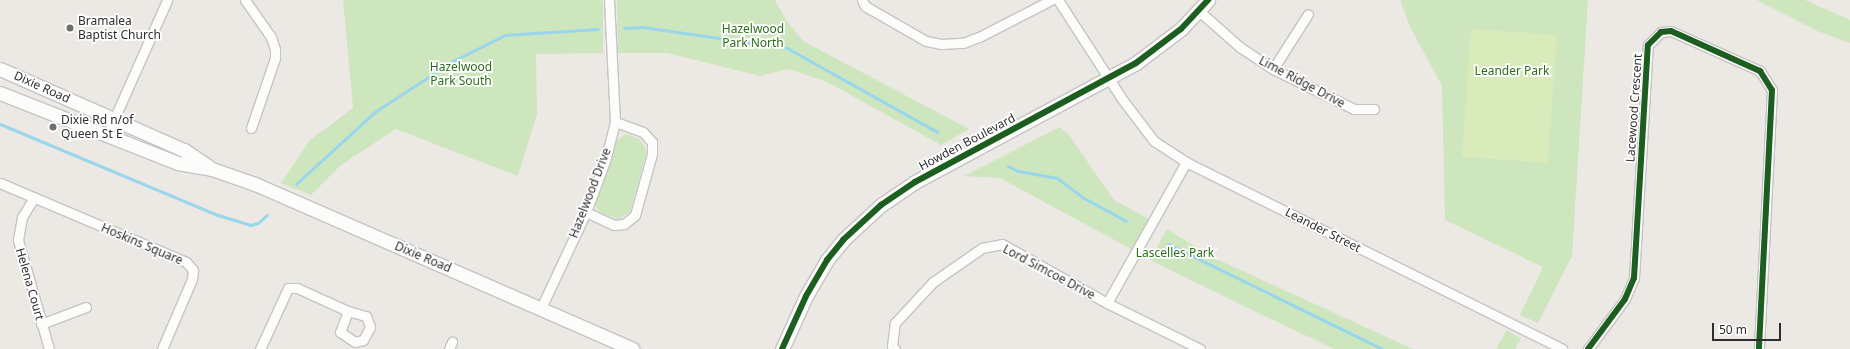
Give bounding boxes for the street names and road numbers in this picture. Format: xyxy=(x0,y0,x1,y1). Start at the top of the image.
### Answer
street label: Lime Ridge Drive xyxy=(1257,53,1347,111)
street label: Lacewood Crescent xyxy=(1623,53,1645,163)
street label: Dixie Road xyxy=(12,68,72,106)
street label: Howden Boulevard xyxy=(916,111,1018,173)
street label: Hazelwood Drive xyxy=(566,146,614,240)
street label: Leander Street xyxy=(1283,205,1363,255)
street label: Hoskins Square xyxy=(99,220,185,268)
street label: Dixie Road xyxy=(393,239,453,275)
street label: Lord Simcoe Drive xyxy=(1000,242,1098,302)
street label: Helena Court xyxy=(13,246,47,322)

